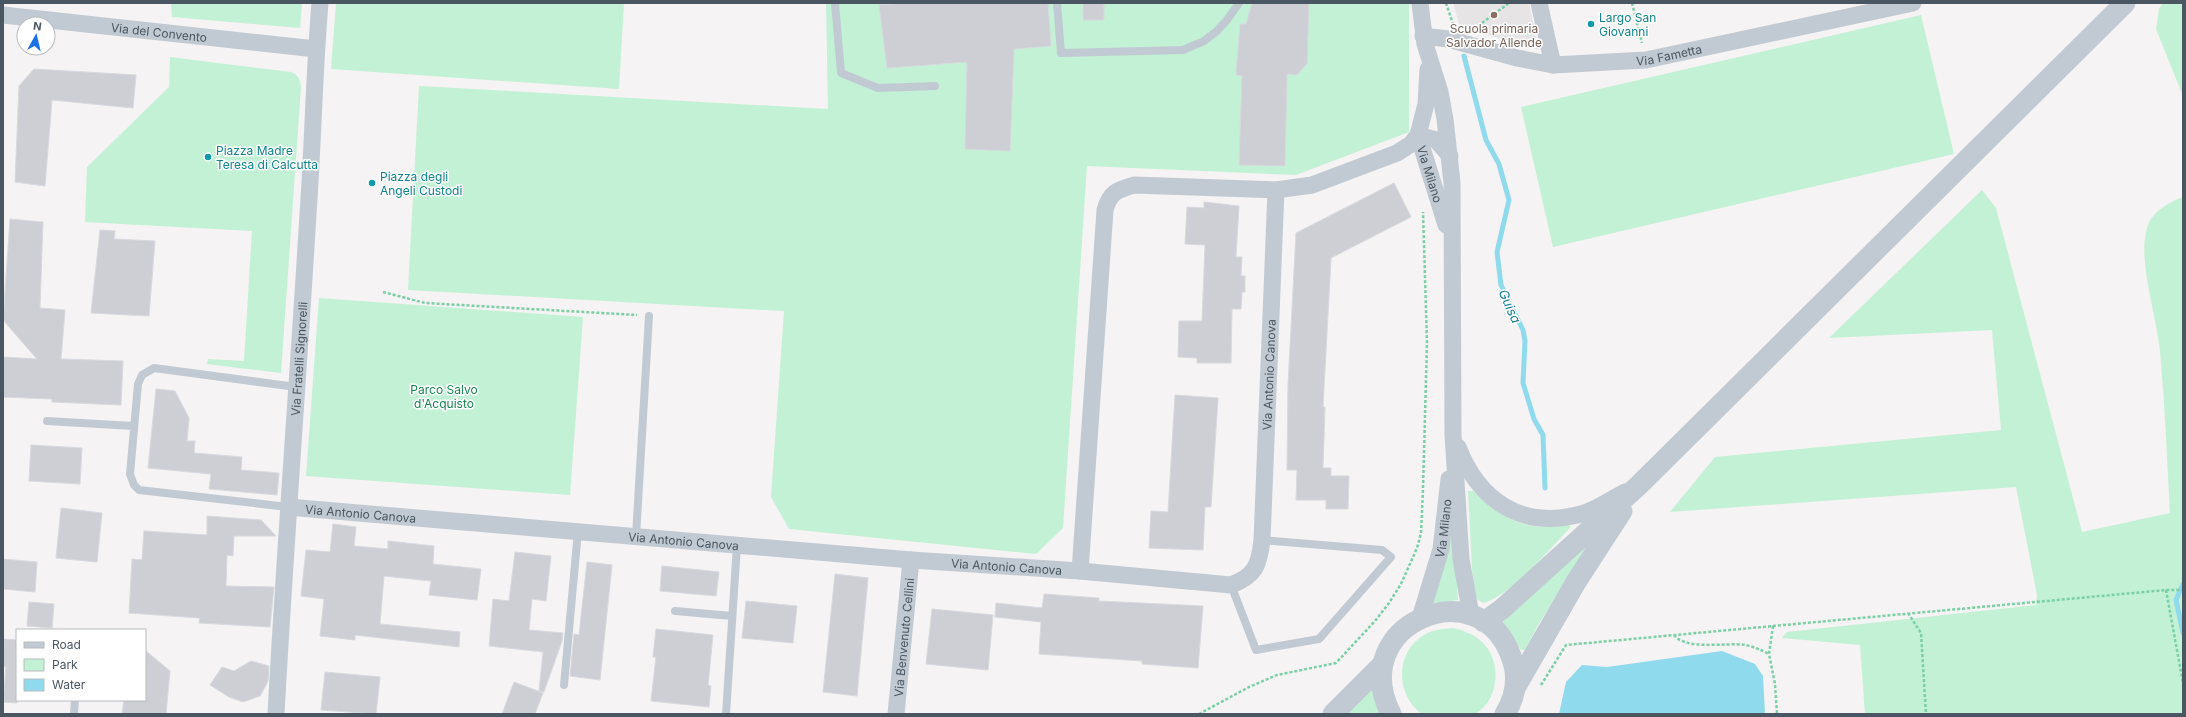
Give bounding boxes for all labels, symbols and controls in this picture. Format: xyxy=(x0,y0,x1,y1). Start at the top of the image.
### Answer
marker: Scuola primaria Salvador Allende xyxy=(1489,10,1499,20)
place label: Largo San Giovanni xyxy=(1599,10,1656,39)
north arrow xyxy=(16,16,56,56)
text: N xyxy=(32,19,43,34)
street label: Via del Convento xyxy=(110,19,208,45)
marker: Largo San Giovanni xyxy=(1586,19,1596,29)
place label: Scuola primaria Salvador Allende xyxy=(1446,21,1542,50)
street label: Via Fametta xyxy=(1636,41,1703,68)
place label: Piazza Madre Teresa di Calcutta xyxy=(216,143,318,172)
street label: Via Milano xyxy=(1414,144,1446,204)
marker: Piazza Madre Teresa di Calcutta xyxy=(203,152,213,162)
place label: Piazza degli Angeli Custodi xyxy=(380,169,462,198)
marker: Piazza degli Angeli Custodi xyxy=(367,178,377,188)
water label: Guisa xyxy=(1495,287,1525,325)
street label: Via Fratelli Signorelli xyxy=(287,301,310,416)
street label: Via Antonio Canova xyxy=(1259,319,1278,431)
park label: Parco Salvo d'Acquisto xyxy=(410,382,478,411)
street label: Via Milano xyxy=(1431,498,1454,559)
street label: Via Antonio Canova xyxy=(305,501,417,525)
street label: Via Antonio Canova xyxy=(627,528,740,553)
street label: Via Antonio Canova xyxy=(951,555,1063,577)
street label: Via Benvenuto Cellini xyxy=(890,577,917,698)
legend xyxy=(16,629,146,701)
text: Road xyxy=(52,637,81,652)
text: Park xyxy=(52,657,78,672)
text: Water xyxy=(52,677,86,692)

